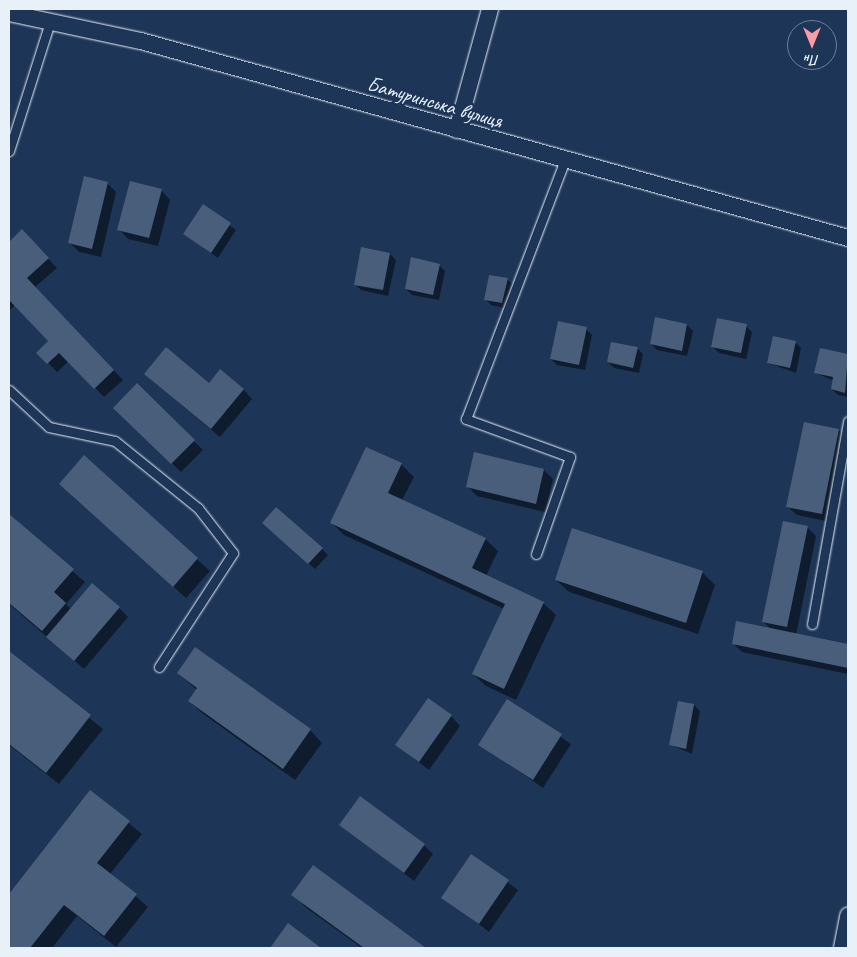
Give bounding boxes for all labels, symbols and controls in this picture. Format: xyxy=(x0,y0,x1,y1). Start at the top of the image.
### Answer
north arrow xyxy=(787,20,837,70)
text: Пн xyxy=(805,51,819,68)
street label: Батуринська вулиця xyxy=(364,70,506,134)

